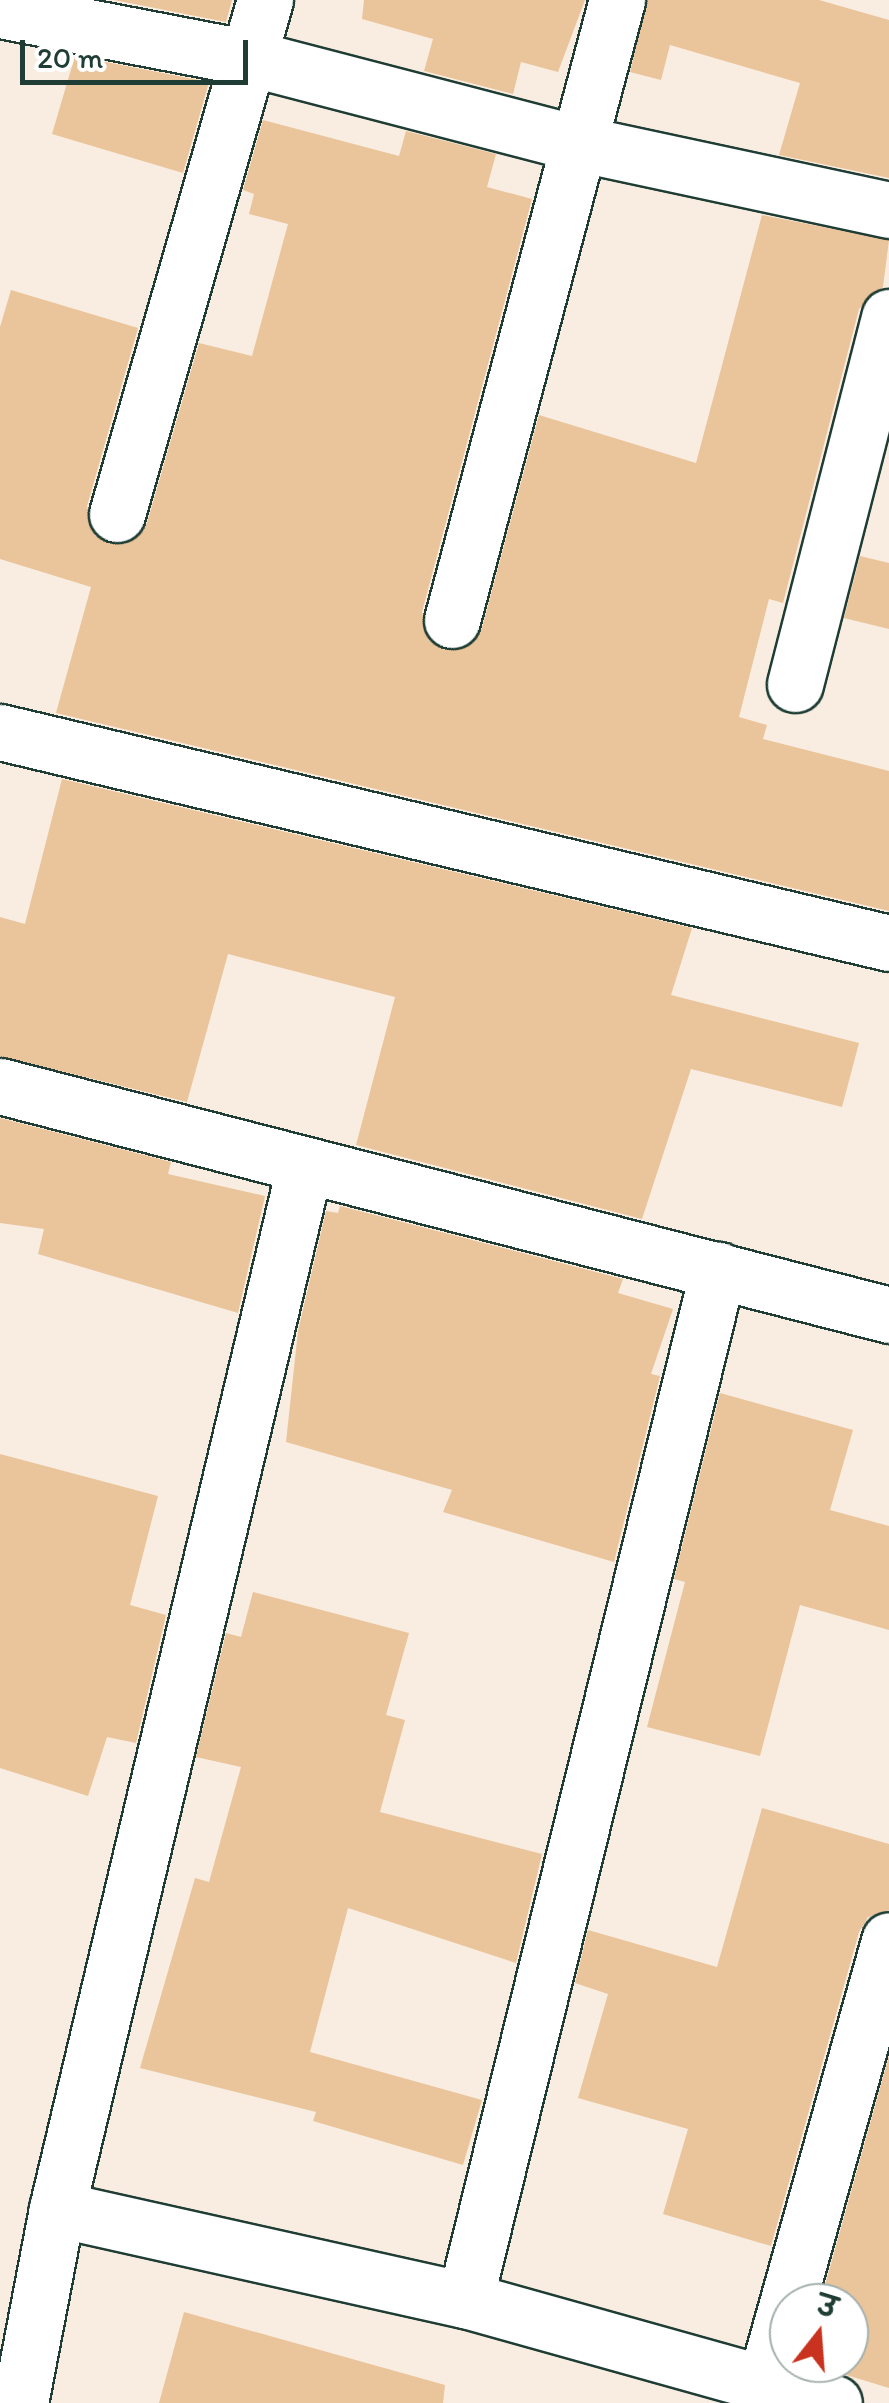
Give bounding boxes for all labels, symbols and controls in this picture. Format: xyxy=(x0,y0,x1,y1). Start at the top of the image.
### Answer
scale bar xyxy=(25,20,252,82)
text: 20 m xyxy=(37,39,103,76)
north arrow xyxy=(769,2283,869,2383)
text: उ xyxy=(813,2287,841,2325)

